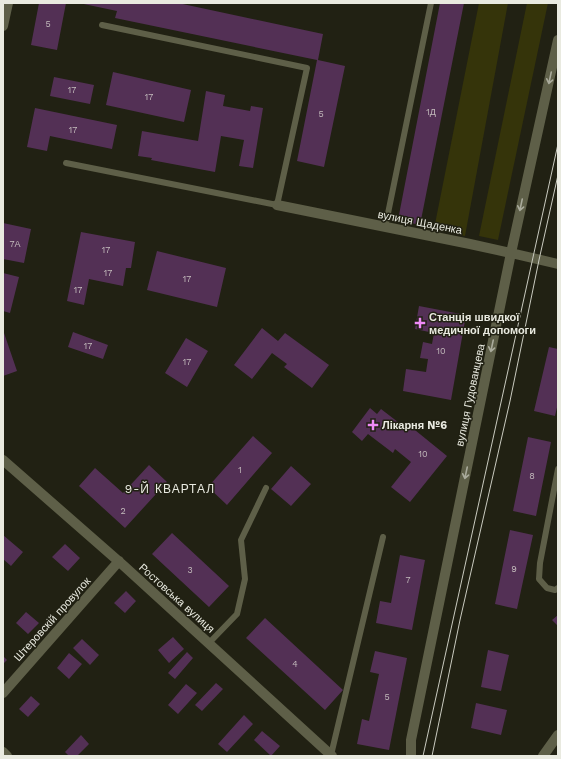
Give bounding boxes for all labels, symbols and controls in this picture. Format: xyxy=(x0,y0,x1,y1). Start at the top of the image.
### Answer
house number: 5 xyxy=(45,19,51,29)
one-way arrow xyxy=(545,71,553,84)
house number: 17 xyxy=(68,85,76,95)
house number: 17 xyxy=(145,92,153,102)
house number: 1Д xyxy=(426,107,436,117)
house number: 5 xyxy=(318,109,324,119)
house number: 17 xyxy=(69,125,77,135)
one-way arrow xyxy=(517,198,525,211)
street label: вулиця Щаденка xyxy=(377,208,464,237)
house number: 7А xyxy=(9,239,21,249)
house number: 17 xyxy=(102,245,110,255)
house number: 17 xyxy=(104,268,112,278)
house number: 17 xyxy=(183,274,191,284)
house number: 17 xyxy=(74,285,82,295)
place label: Станція швидкої медичної допомоги xyxy=(429,311,536,337)
marker: Станція швидкої медичної допомоги xyxy=(414,317,426,329)
one-way arrow xyxy=(488,339,496,352)
house number: 17 xyxy=(84,341,92,351)
street label: вулиця Гудованцева xyxy=(453,342,488,448)
house number: 10 xyxy=(436,346,446,356)
house number: 17 xyxy=(183,357,191,367)
marker: Лікарня №6 xyxy=(367,419,379,431)
place label: Лікарня №6 xyxy=(382,419,447,432)
house number: 10 xyxy=(418,449,428,459)
house number: 1 xyxy=(238,465,242,475)
one-way arrow xyxy=(461,466,469,479)
house number: 8 xyxy=(529,471,535,481)
district label: 9-Й КВАРТАЛ xyxy=(125,481,215,496)
house number: 2 xyxy=(120,506,126,516)
street label: Ростовська вулиця xyxy=(136,561,217,636)
house number: 9 xyxy=(511,564,517,574)
house number: 3 xyxy=(187,565,193,575)
street label: Штеровскій провулок xyxy=(11,575,94,664)
house number: 7 xyxy=(405,575,411,585)
house number: 4 xyxy=(292,659,298,669)
house number: 5 xyxy=(384,692,390,702)

